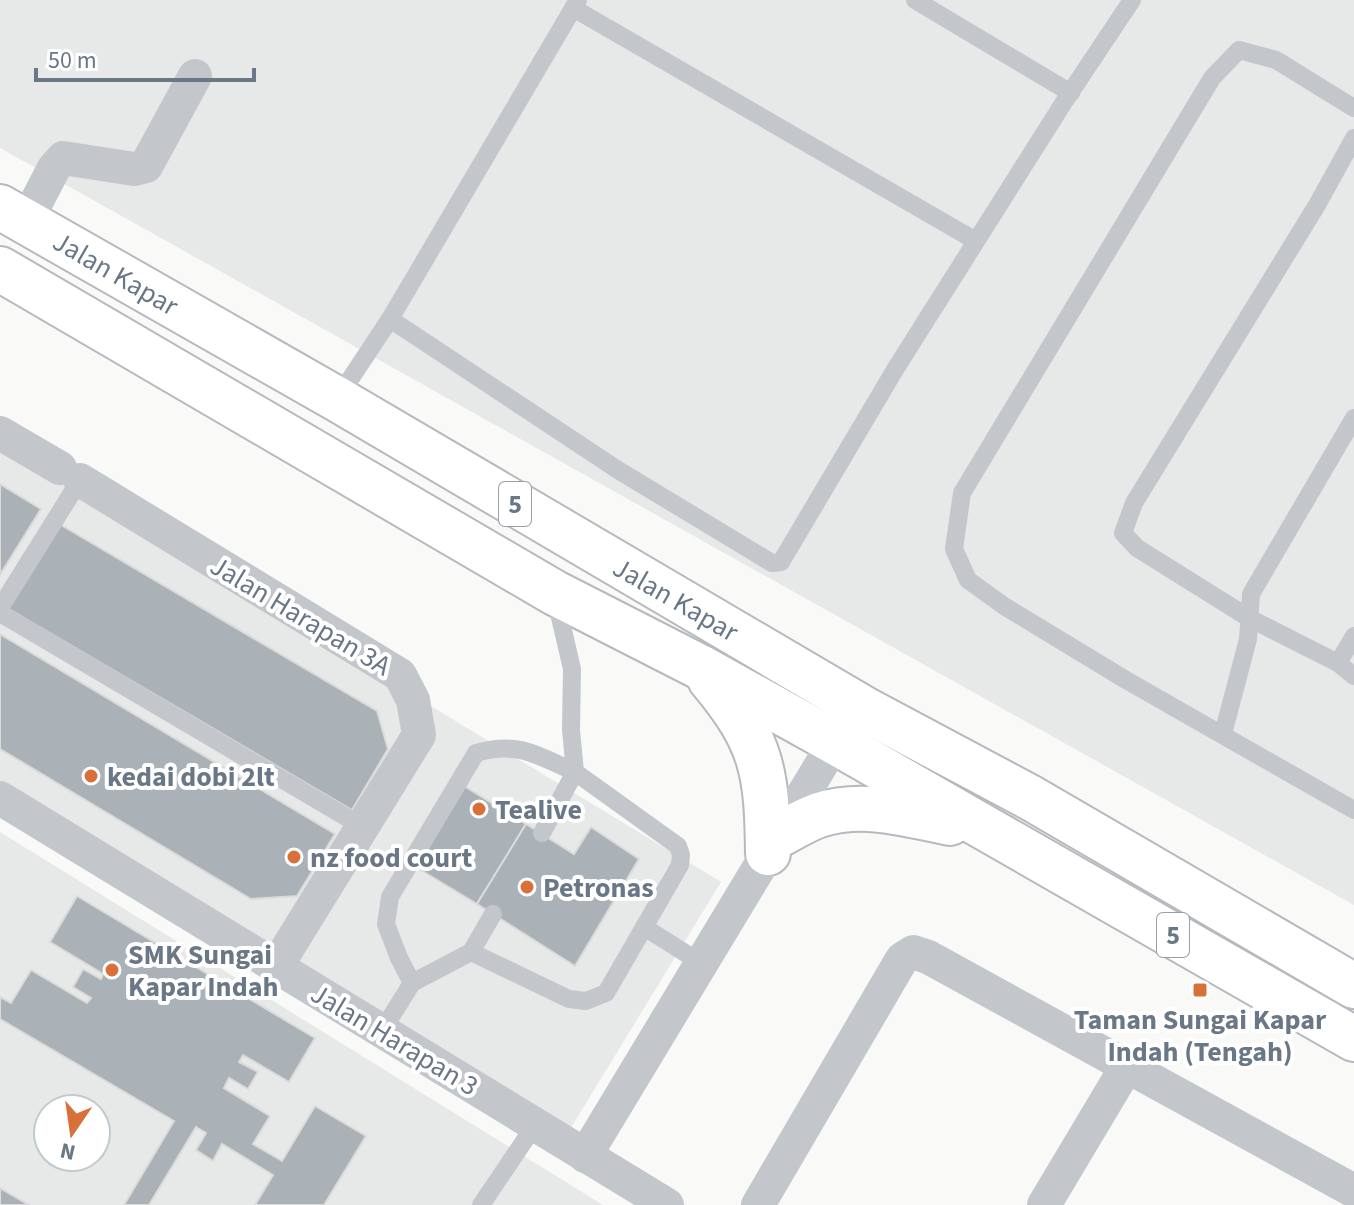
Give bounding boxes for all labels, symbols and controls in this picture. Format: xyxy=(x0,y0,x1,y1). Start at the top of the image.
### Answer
scale bar xyxy=(36,32,254,82)
text: 50 m xyxy=(48,43,97,78)
street label: Jalan Kapar xyxy=(45,222,186,326)
road number: 5 xyxy=(499,482,531,526)
street label: Jalan Harapan 3A xyxy=(203,546,399,686)
street label: Jalan Kapar xyxy=(605,548,746,652)
place label: kedai dobi 2lt xyxy=(107,757,275,797)
marker: kedai dobi 2lt xyxy=(82,767,100,785)
place label: Tealive xyxy=(495,790,582,830)
marker: Tealive xyxy=(470,800,488,818)
place label: nz food court xyxy=(310,838,472,878)
marker: nz food court xyxy=(285,848,303,866)
place label: Petronas xyxy=(543,868,654,908)
marker: Petronas xyxy=(518,878,536,896)
road number: 5 xyxy=(1157,913,1189,957)
place label: SMK Sungai Kapar Indah xyxy=(128,935,278,1007)
marker: SMK Sungai Kapar Indah xyxy=(103,961,121,979)
street label: Jalan Harapan 3 xyxy=(303,974,486,1106)
marker: Taman Sungai Kapar Indah (Tengah) xyxy=(1191,981,1209,999)
place label: Taman Sungai Kapar Indah (Tengah) xyxy=(1074,1000,1327,1072)
north arrow xyxy=(32,1093,112,1173)
text: N xyxy=(57,1134,78,1169)

